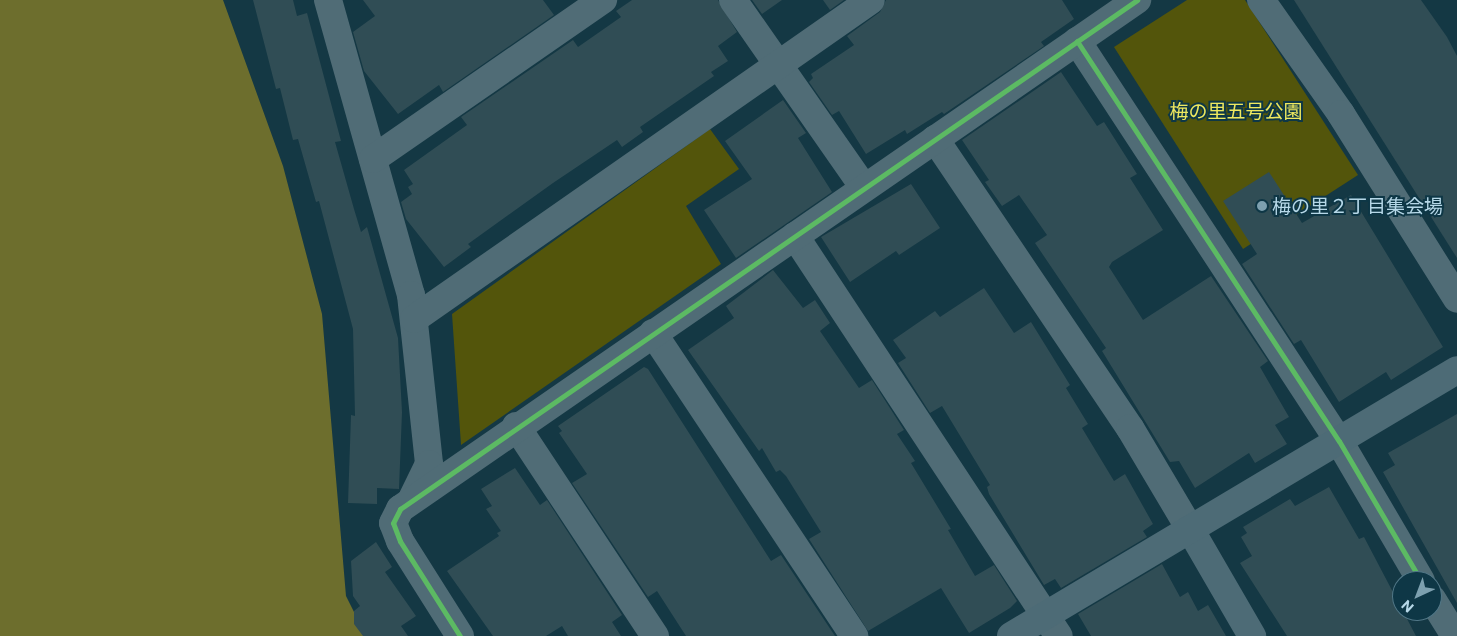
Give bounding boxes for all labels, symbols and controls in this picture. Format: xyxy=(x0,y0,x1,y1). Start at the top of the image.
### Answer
park label: 梅の里五号公園 xyxy=(1170,100,1302,122)
place label: 梅の里２丁目集会場 xyxy=(1272,195,1443,217)
marker: 梅の里２丁目集会場 xyxy=(1256,200,1268,212)
north arrow xyxy=(1392,571,1442,621)
text: N xyxy=(1397,597,1417,616)

